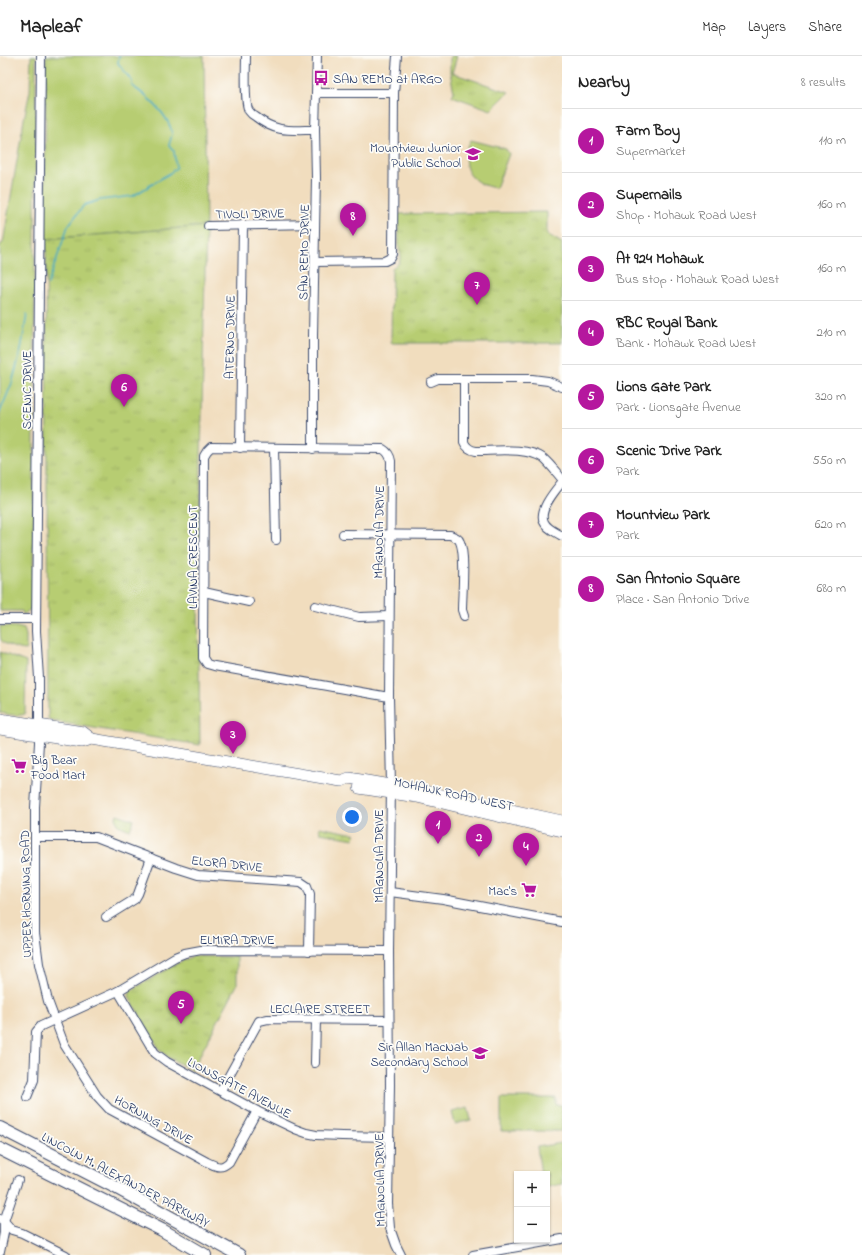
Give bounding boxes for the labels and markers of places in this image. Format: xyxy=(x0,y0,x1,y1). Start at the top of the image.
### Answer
bus stop icon: SAN REMO at ARGO xyxy=(312,69,330,87)
place label: SAN REMO at ARGO xyxy=(333,70,442,89)
place label: Mountview Junior Public School xyxy=(370,139,462,173)
school or university icon: Mountview Junior Public School xyxy=(464,145,482,163)
pin: 8 xyxy=(340,203,366,236)
pin: 7 xyxy=(464,272,490,305)
pin: 6 xyxy=(111,374,137,407)
pin: 3 xyxy=(220,721,246,754)
place label: Big Bear Food Mart xyxy=(30,751,86,785)
supermarket icon: Big Bear Food Mart xyxy=(10,757,28,775)
pin: 1 xyxy=(425,811,451,844)
pin: 2 xyxy=(466,824,492,857)
pin: 4 xyxy=(513,833,539,866)
supermarket icon: Mac's xyxy=(520,881,538,899)
place label: Mac's xyxy=(488,882,517,901)
pin: 5 xyxy=(168,991,194,1024)
place label: Sir Allan MacNab Secondary School xyxy=(370,1038,468,1073)
school or university icon: Sir Allan MacNab Secondary School xyxy=(471,1044,489,1062)

